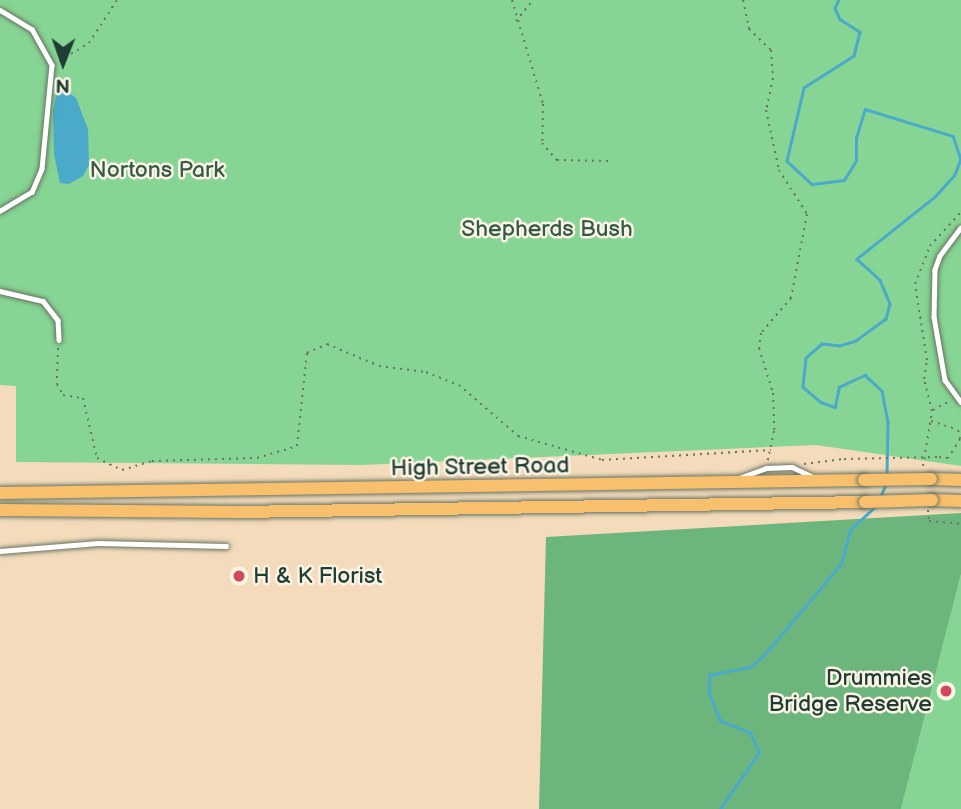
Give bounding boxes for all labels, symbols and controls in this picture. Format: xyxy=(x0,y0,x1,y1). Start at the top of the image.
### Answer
north arrow xyxy=(28,28,98,98)
text: N xyxy=(55,73,70,96)
park label: Nortons Park xyxy=(89,156,225,184)
park label: Shepherds Bush xyxy=(461,215,633,243)
street label: High Street Road xyxy=(390,452,570,482)
place label: H & K Florist xyxy=(253,562,382,590)
marker: H & K Florist xyxy=(231,568,247,584)
place label: Drummies Bridge Reserve xyxy=(768,664,932,718)
marker: Drummies Bridge Reserve xyxy=(938,683,954,699)

